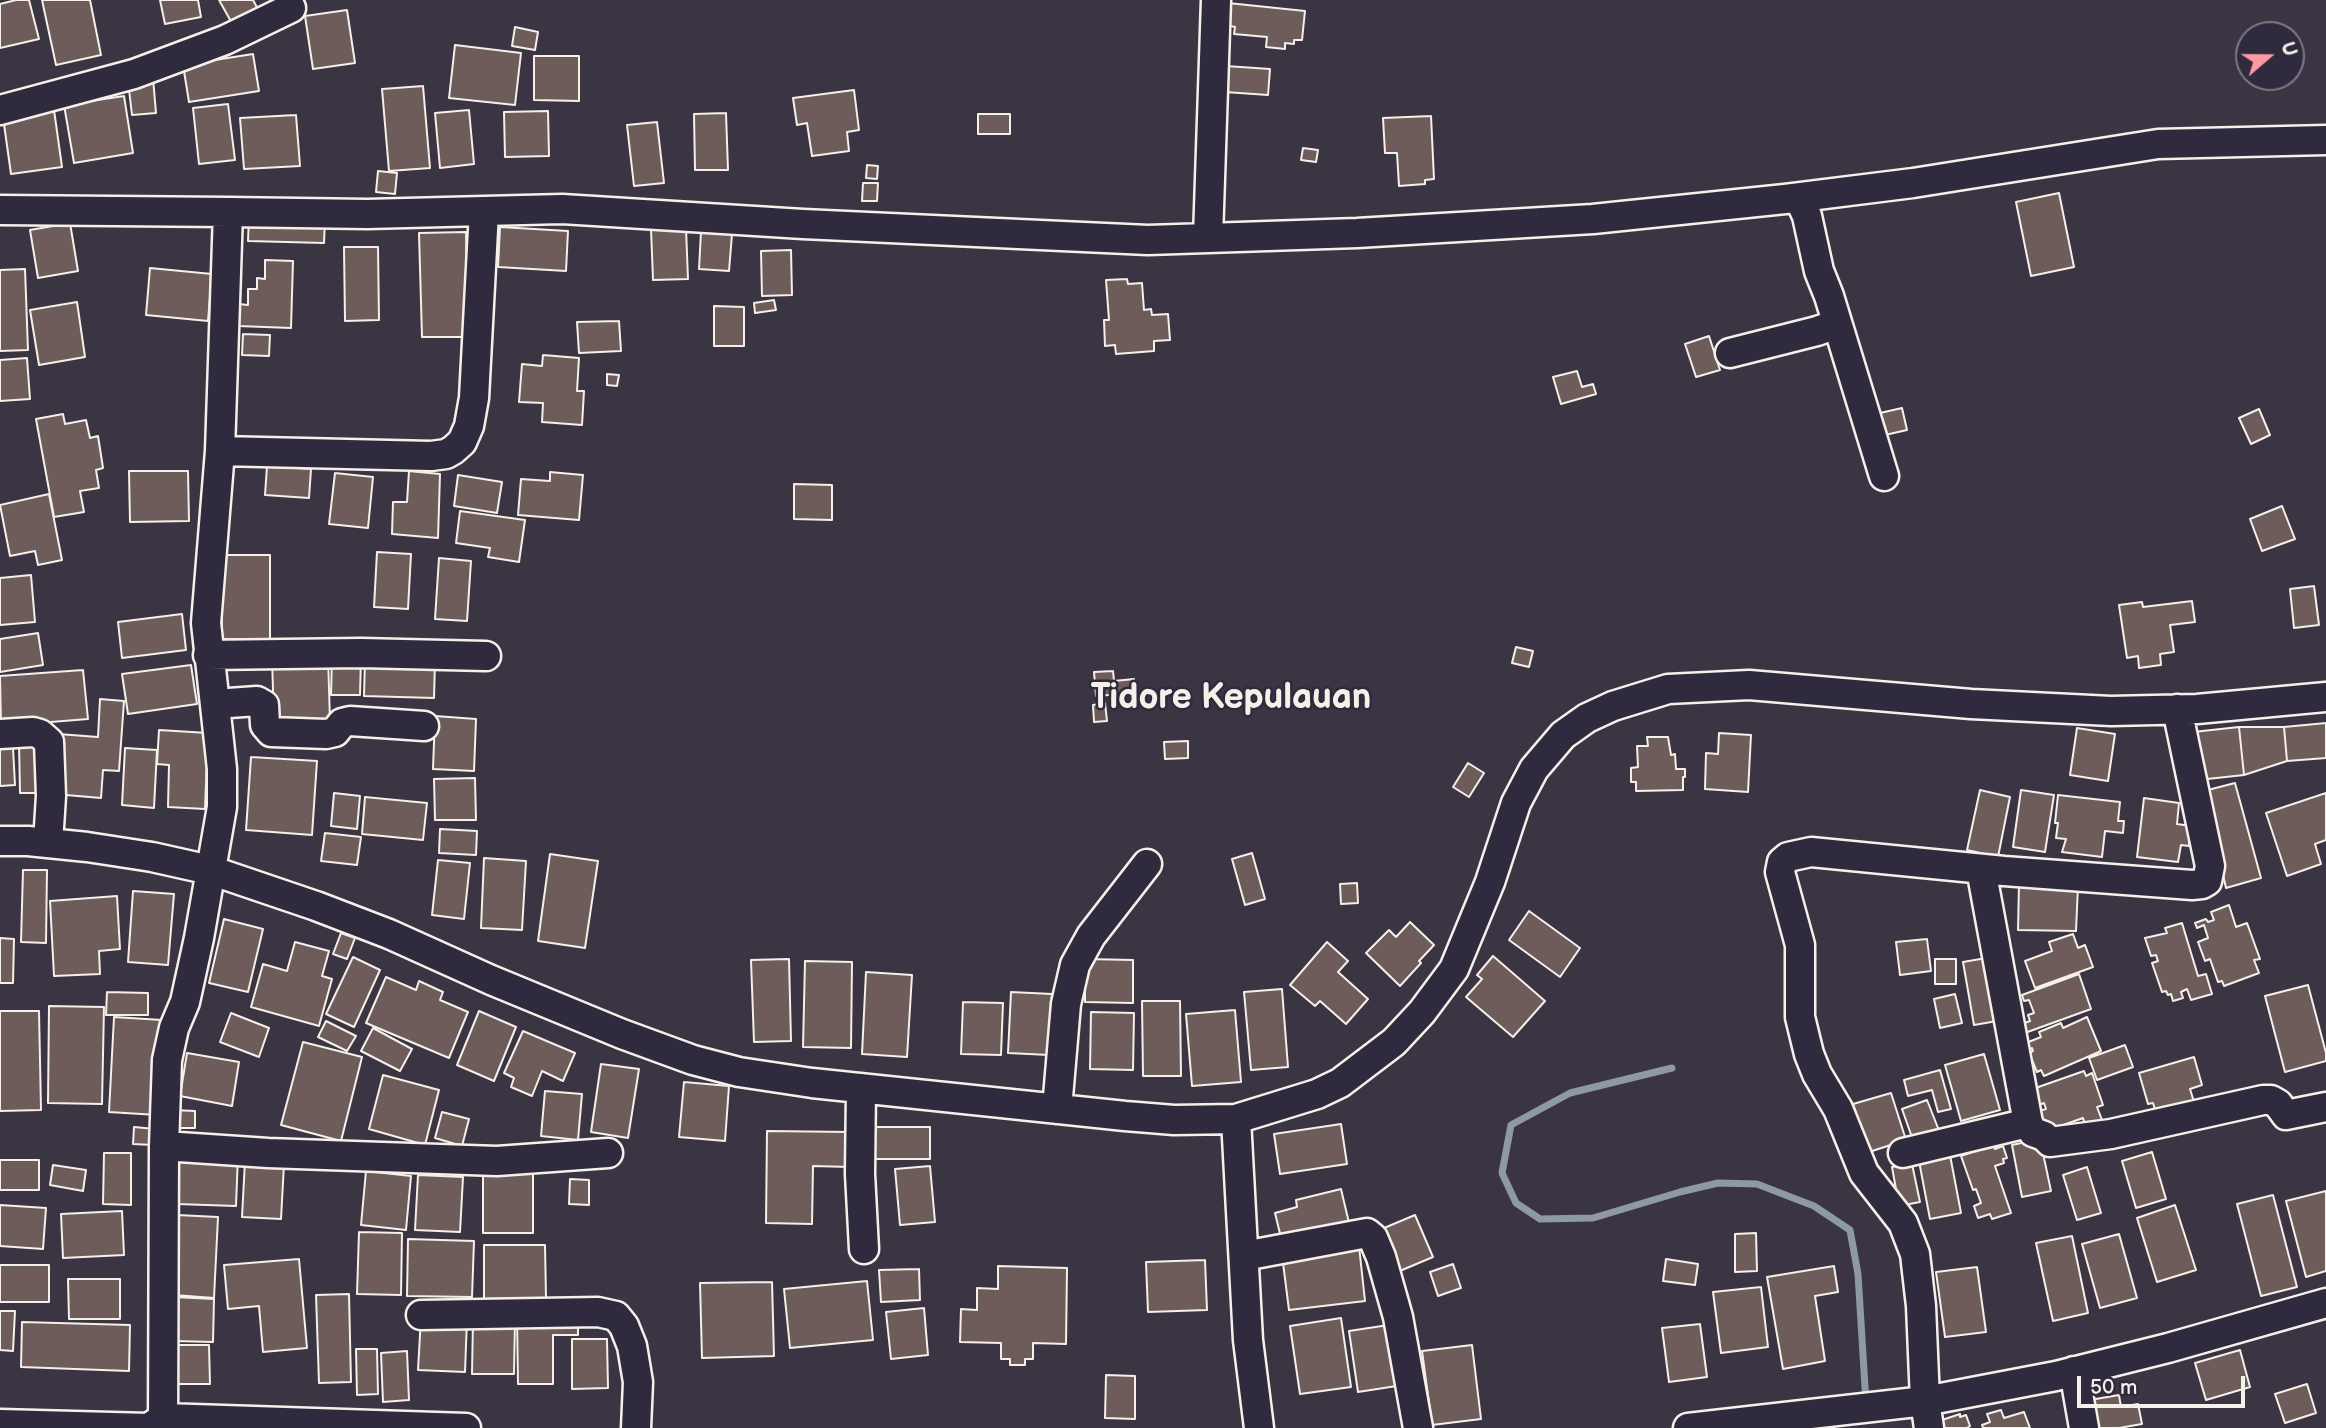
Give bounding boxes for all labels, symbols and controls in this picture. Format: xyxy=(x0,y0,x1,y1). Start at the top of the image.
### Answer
north arrow xyxy=(2235,21,2305,91)
text: U xyxy=(2275,39,2301,60)
district label: Tidore Kepulauan xyxy=(1091,678,1371,720)
scale bar xyxy=(2081,1362,2249,1406)
text: 50 m xyxy=(2090,1375,2137,1400)

